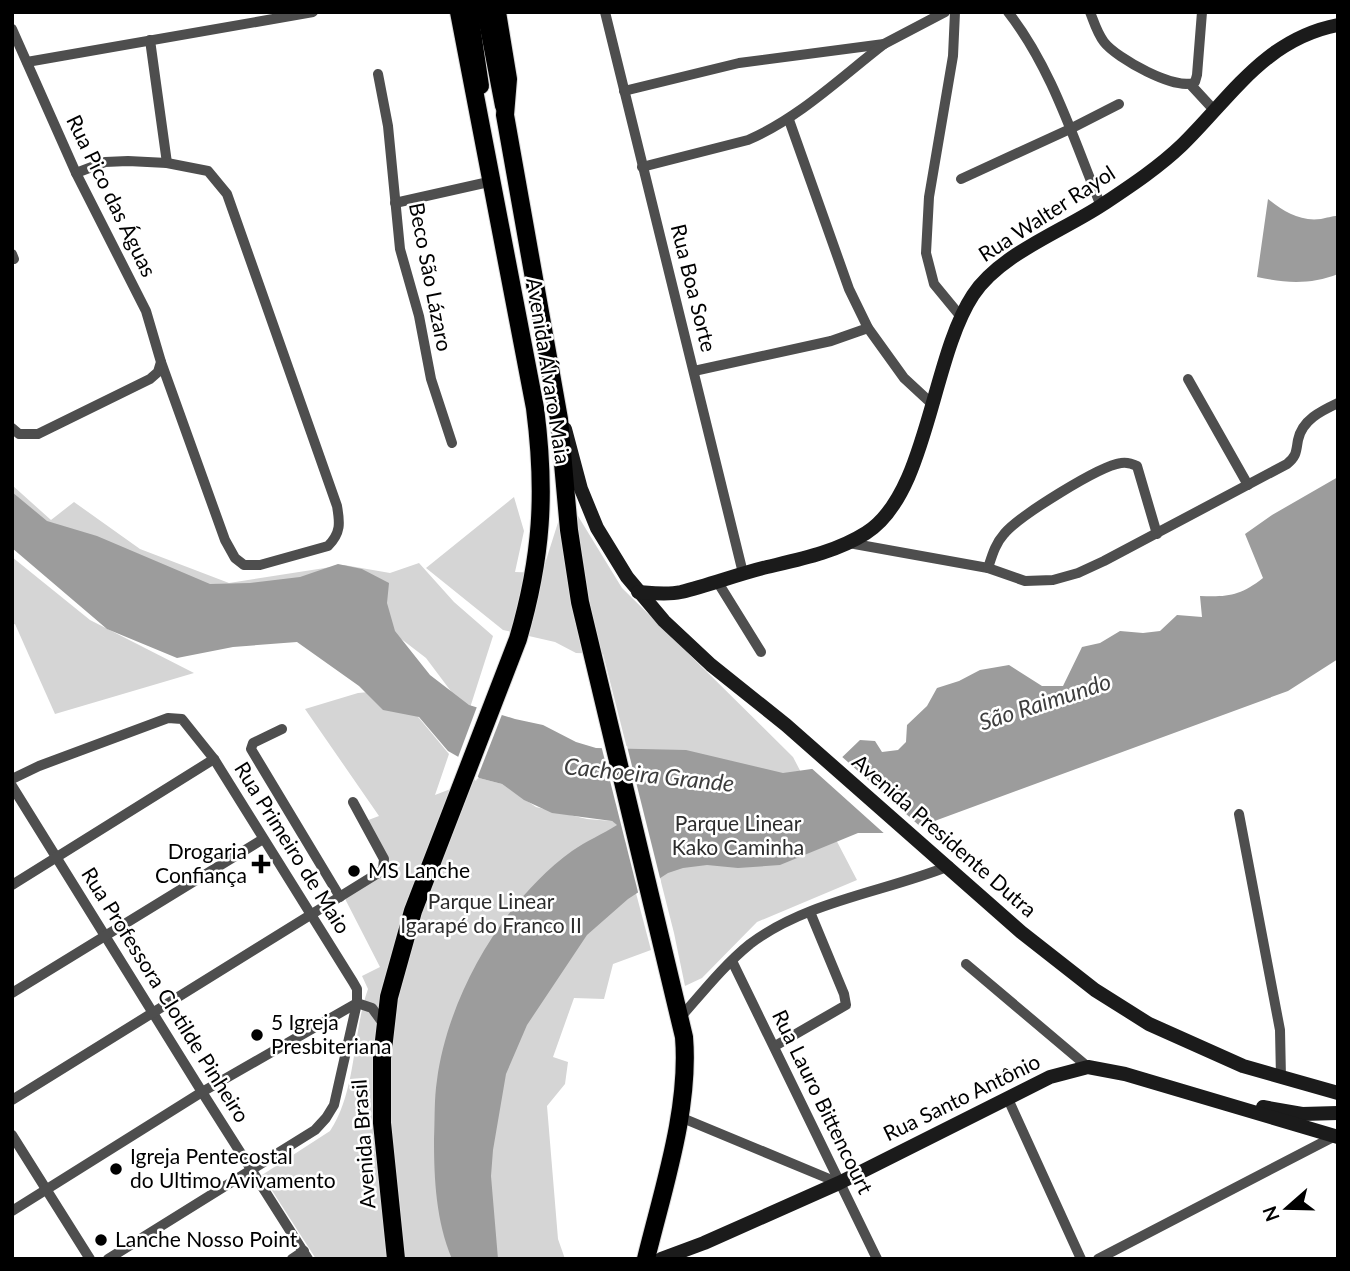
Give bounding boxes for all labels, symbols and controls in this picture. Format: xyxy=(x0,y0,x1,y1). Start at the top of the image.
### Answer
street label: Rua Pico das Águas xyxy=(62,110,162,280)
street label: Rua Walter Rayol xyxy=(973,159,1119,266)
street label: Beco São Lázaro xyxy=(405,200,458,353)
street label: Rua Boa Sorte xyxy=(666,221,722,354)
street label: Avenida Álvaro Maia xyxy=(522,276,577,466)
water label: São Raimundo xyxy=(975,667,1114,736)
street label: Avenida Presidente Dutra xyxy=(848,748,1042,922)
water label: Cachoeira Grande xyxy=(563,751,736,797)
street label: Rua Primeiro de Maio xyxy=(230,757,356,938)
park label: Parque Linear Kako Caminha xyxy=(672,810,804,859)
place label: Drogaria Confiança xyxy=(155,838,247,887)
marker: Drogaria Confiança xyxy=(253,856,269,872)
place label: MS Lanche xyxy=(368,857,470,882)
street label: Rua Professora Clotilde Pinheiro xyxy=(77,862,255,1126)
marker: MS Lanche xyxy=(346,863,362,879)
park label: Parque Linear Igarapé do Franco II xyxy=(400,888,582,937)
street label: Rua Lauro Bittencourt xyxy=(768,1005,879,1198)
place label: 5 Igreja Presbiteriana xyxy=(271,1009,391,1058)
marker: 5 Igreja Presbiteriana xyxy=(249,1027,265,1043)
street label: Rua Santo Antônio xyxy=(879,1048,1044,1145)
street label: Avenida Brasil xyxy=(346,1079,379,1210)
place label: Igreja Pentecostal do Ultimo Avivamento xyxy=(130,1143,336,1192)
marker: Igreja Pentecostal do Ultimo Avivamento xyxy=(108,1161,124,1177)
north arrow xyxy=(1252,1173,1322,1243)
text: N xyxy=(1257,1203,1284,1225)
place label: Lanche Nosso Point xyxy=(115,1226,298,1251)
marker: Lanche Nosso Point xyxy=(93,1232,109,1248)

